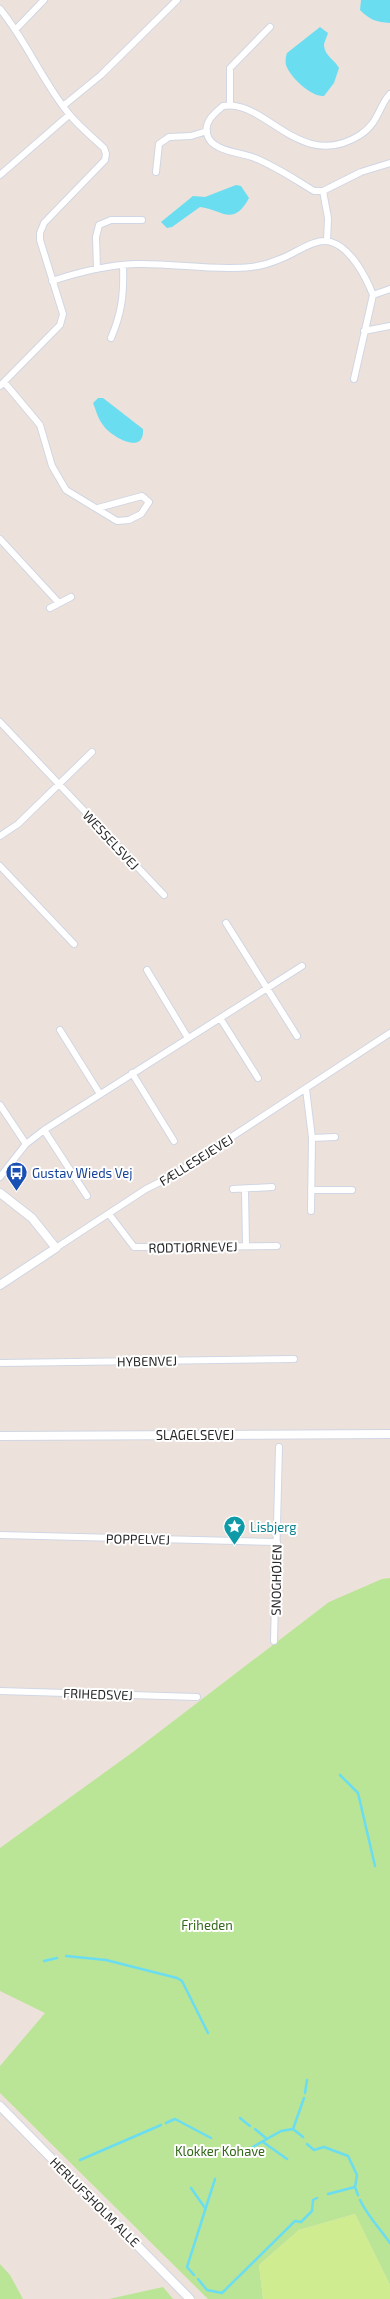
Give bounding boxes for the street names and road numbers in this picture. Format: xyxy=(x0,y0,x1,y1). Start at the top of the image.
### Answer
street label: WESSELSVEJ xyxy=(80,807,142,873)
street label: FÆLLESEJEVEJ xyxy=(156,1131,236,1189)
street label: RØDTJØRNEVEJ xyxy=(148,1238,238,1256)
street label: HYBENVEJ xyxy=(117,1352,177,1370)
street label: SLAGELSEVEJ xyxy=(156,1427,234,1443)
street label: POPPELVEJ xyxy=(106,1530,170,1548)
street label: SNOGHØJEN xyxy=(267,1544,285,1616)
street label: FRIHEDSVEJ xyxy=(63,1685,133,1703)
street label: HERLUFSHOLM ALLE xyxy=(47,2154,143,2250)

